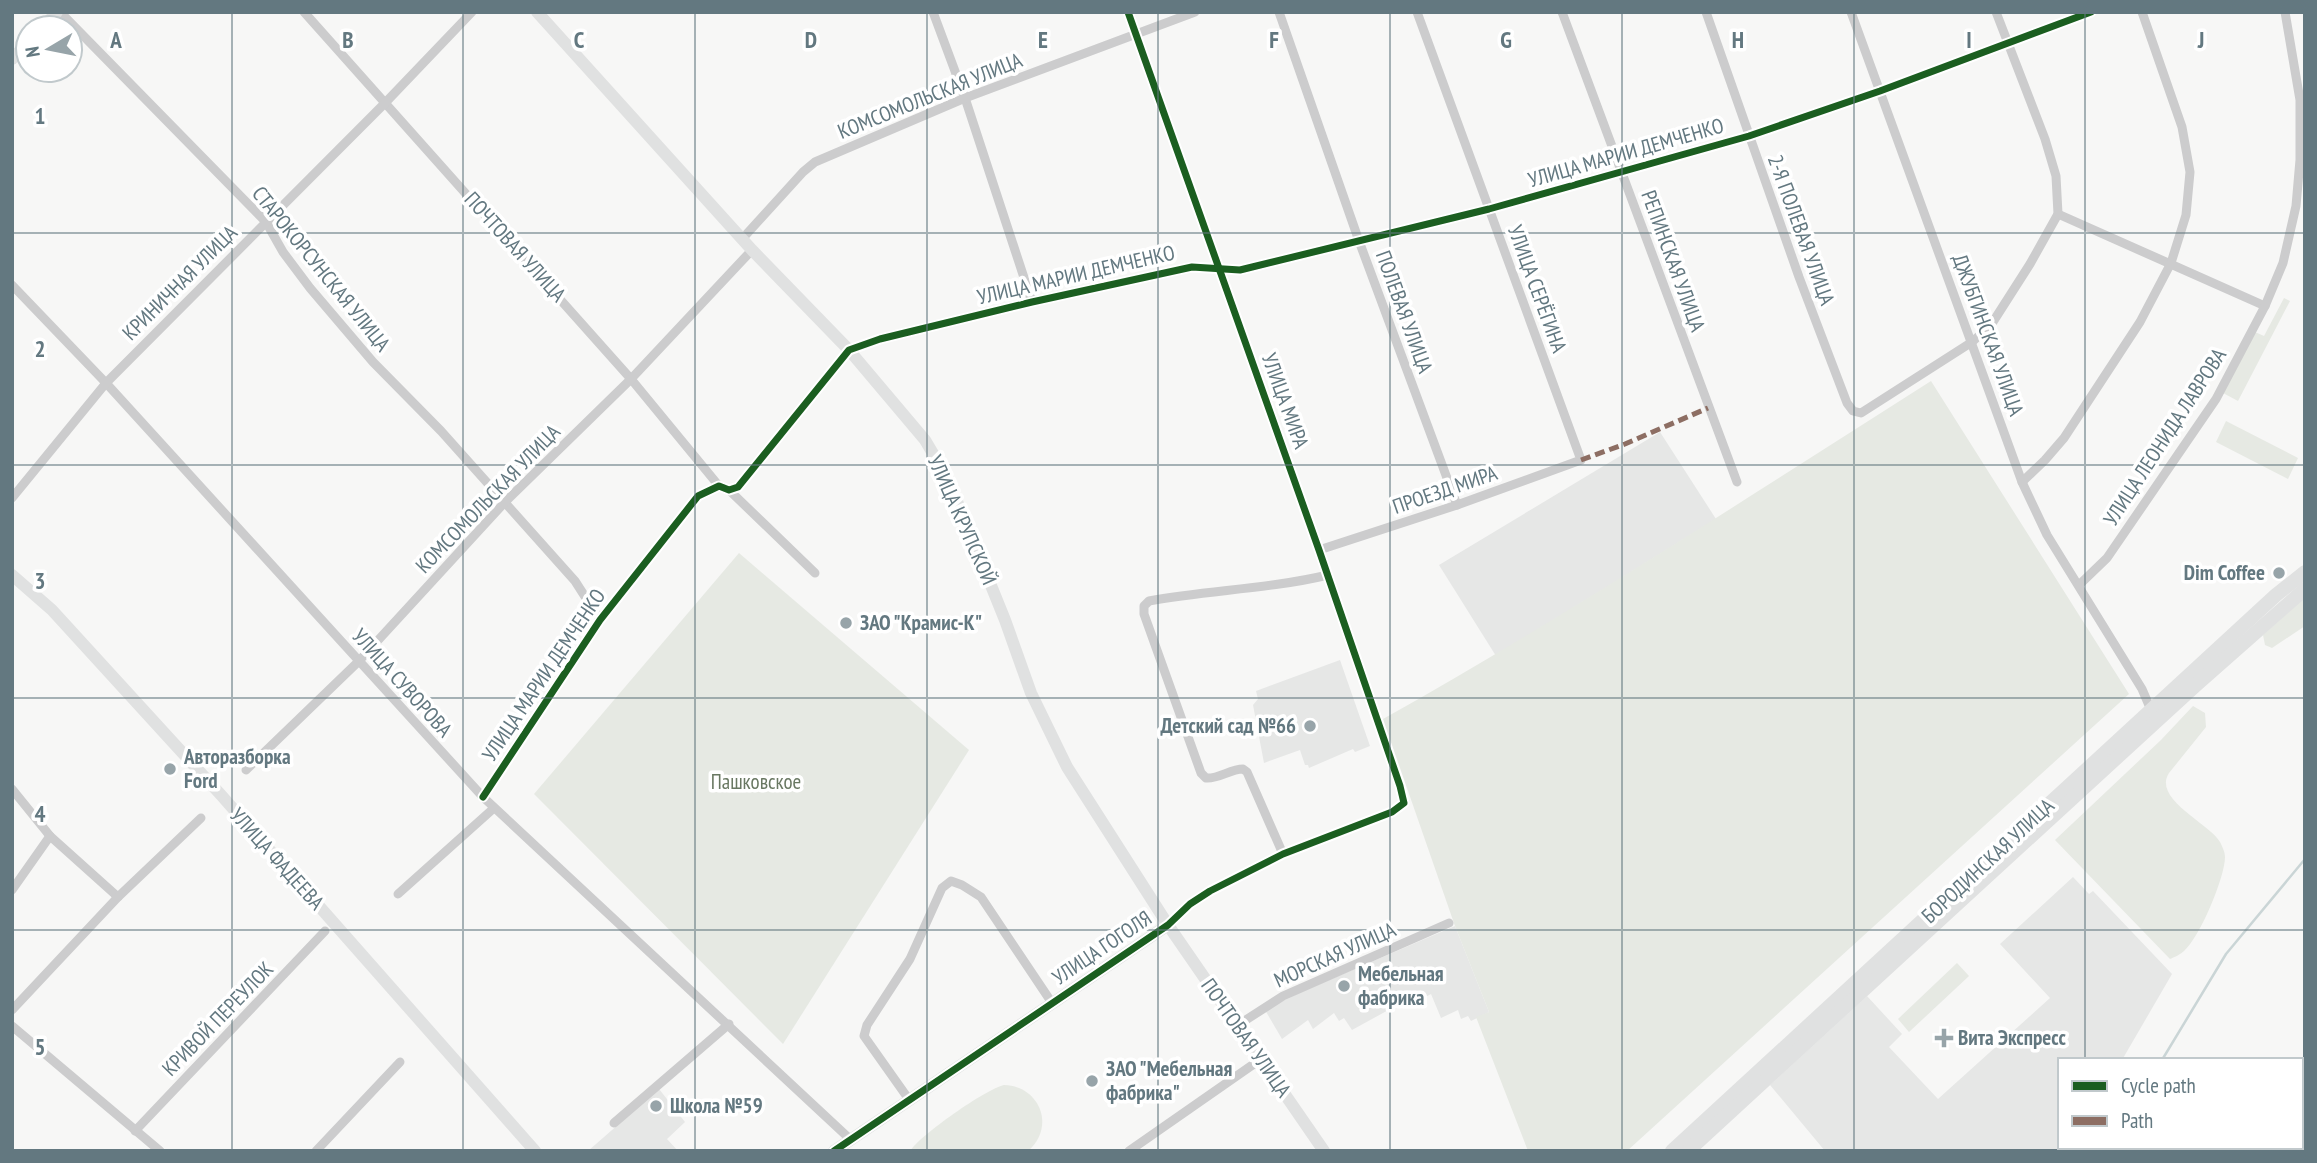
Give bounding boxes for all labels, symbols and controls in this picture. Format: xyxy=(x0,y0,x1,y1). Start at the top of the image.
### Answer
north arrow xyxy=(14,14,84,84)
text: A xyxy=(109,25,122,54)
text: B xyxy=(342,25,354,54)
text: C xyxy=(574,25,585,54)
text: D xyxy=(805,25,817,54)
text: E xyxy=(1038,25,1048,54)
text: F xyxy=(1269,25,1279,54)
text: G xyxy=(1500,25,1512,54)
text: H xyxy=(1732,25,1744,54)
text: I xyxy=(1966,25,1972,54)
text: J xyxy=(2197,25,2204,54)
text: N xyxy=(20,45,45,59)
street label: КОМСОМОЛЬСКАЯ УЛИЦА xyxy=(834,46,1026,145)
text: 1 xyxy=(35,101,46,130)
street label: УЛИЦА МАРИИ ДЕМЧЕНКО xyxy=(1525,112,1727,193)
street label: 2-Я ПОЛЕВАЯ УЛИЦА xyxy=(1762,151,1841,309)
street label: СТАРОКОРСУНСКАЯ УЛИЦА xyxy=(246,181,396,357)
street label: ПОЧТОВАЯ УЛИЦА xyxy=(459,186,572,307)
street label: РЕПИНСКАЯ УЛИЦА xyxy=(1635,186,1712,335)
street label: КРИНИЧНАЯ УЛИЦА xyxy=(116,219,243,346)
street label: УЛИЦА СЕРЁГИНА xyxy=(1502,221,1573,356)
street label: УЛИЦА МАРИИ ДЕМЧЕНКО xyxy=(974,239,1177,310)
street label: ПОЛЕВАЯ УЛИЦА xyxy=(1370,247,1439,377)
street label: ДЖУБГИНСКАЯ УЛИЦА xyxy=(1947,250,2030,419)
text: 2 xyxy=(35,334,46,363)
street label: УЛИЦА ЛЕОНИДА ЛАВРОВА xyxy=(2097,343,2232,531)
street label: УЛИЦА МИРА xyxy=(1256,349,1315,452)
street label: КОМСОМОЛЬСКАЯ УЛИЦА xyxy=(410,419,566,579)
street label: УЛИЦА КРУПСКОЙ xyxy=(922,451,1003,589)
street label: ПРОЕЗД МИРА xyxy=(1389,459,1501,520)
place label: Dim Coffee xyxy=(2184,559,2265,586)
marker: Dim Coffee xyxy=(2271,565,2287,581)
text: 3 xyxy=(35,566,46,595)
street label: УЛИЦА МАРИИ ДЕМЧЕНКО xyxy=(476,583,611,766)
place label: ЗАО "Крамис-К" xyxy=(860,609,982,636)
marker: ЗАО "Крамис-К" xyxy=(838,615,854,631)
street label: УЛИЦА СУВОРОВА xyxy=(347,623,458,743)
place label: Детский сад №66 xyxy=(1161,712,1296,739)
marker: Детский сад №66 xyxy=(1302,718,1318,734)
place label: Авторазборка Ford xyxy=(183,743,291,794)
marker: Авторазборка Ford xyxy=(162,761,178,777)
park label: Пашковское xyxy=(711,768,801,795)
street label: БОРОДИНСКАЯ УЛИЦА xyxy=(1916,792,2060,929)
text: 4 xyxy=(35,799,46,828)
street label: УЛИЦА ФАДЕЕВА xyxy=(224,802,330,915)
street label: УЛИЦА ГОГОЛЯ xyxy=(1047,905,1157,991)
street label: МОРСКАЯ УЛИЦА xyxy=(1270,916,1400,993)
street label: КРИВОЙ ПЕРЕУЛОК xyxy=(156,956,279,1082)
place label: Мебельная фабрика xyxy=(1358,960,1444,1011)
street label: ПОЧТОВАЯ УЛИЦА xyxy=(1195,973,1297,1102)
marker: Мебельная фабрика xyxy=(1336,978,1352,994)
place label: Вита Экспресс xyxy=(1958,1024,2066,1051)
marker: Вита Экспресс xyxy=(1936,1030,1952,1046)
text: 5 xyxy=(35,1032,46,1061)
place label: ЗАО "Мебельная фабрика" xyxy=(1106,1055,1232,1106)
legend xyxy=(2058,1058,2303,1149)
text: Cycle path xyxy=(2121,1072,2196,1099)
marker: ЗАО "Мебельная фабрика" xyxy=(1084,1073,1100,1089)
place label: Школа №59 xyxy=(670,1092,763,1119)
marker: Школа №59 xyxy=(648,1098,664,1114)
text: Path xyxy=(2121,1107,2153,1134)

